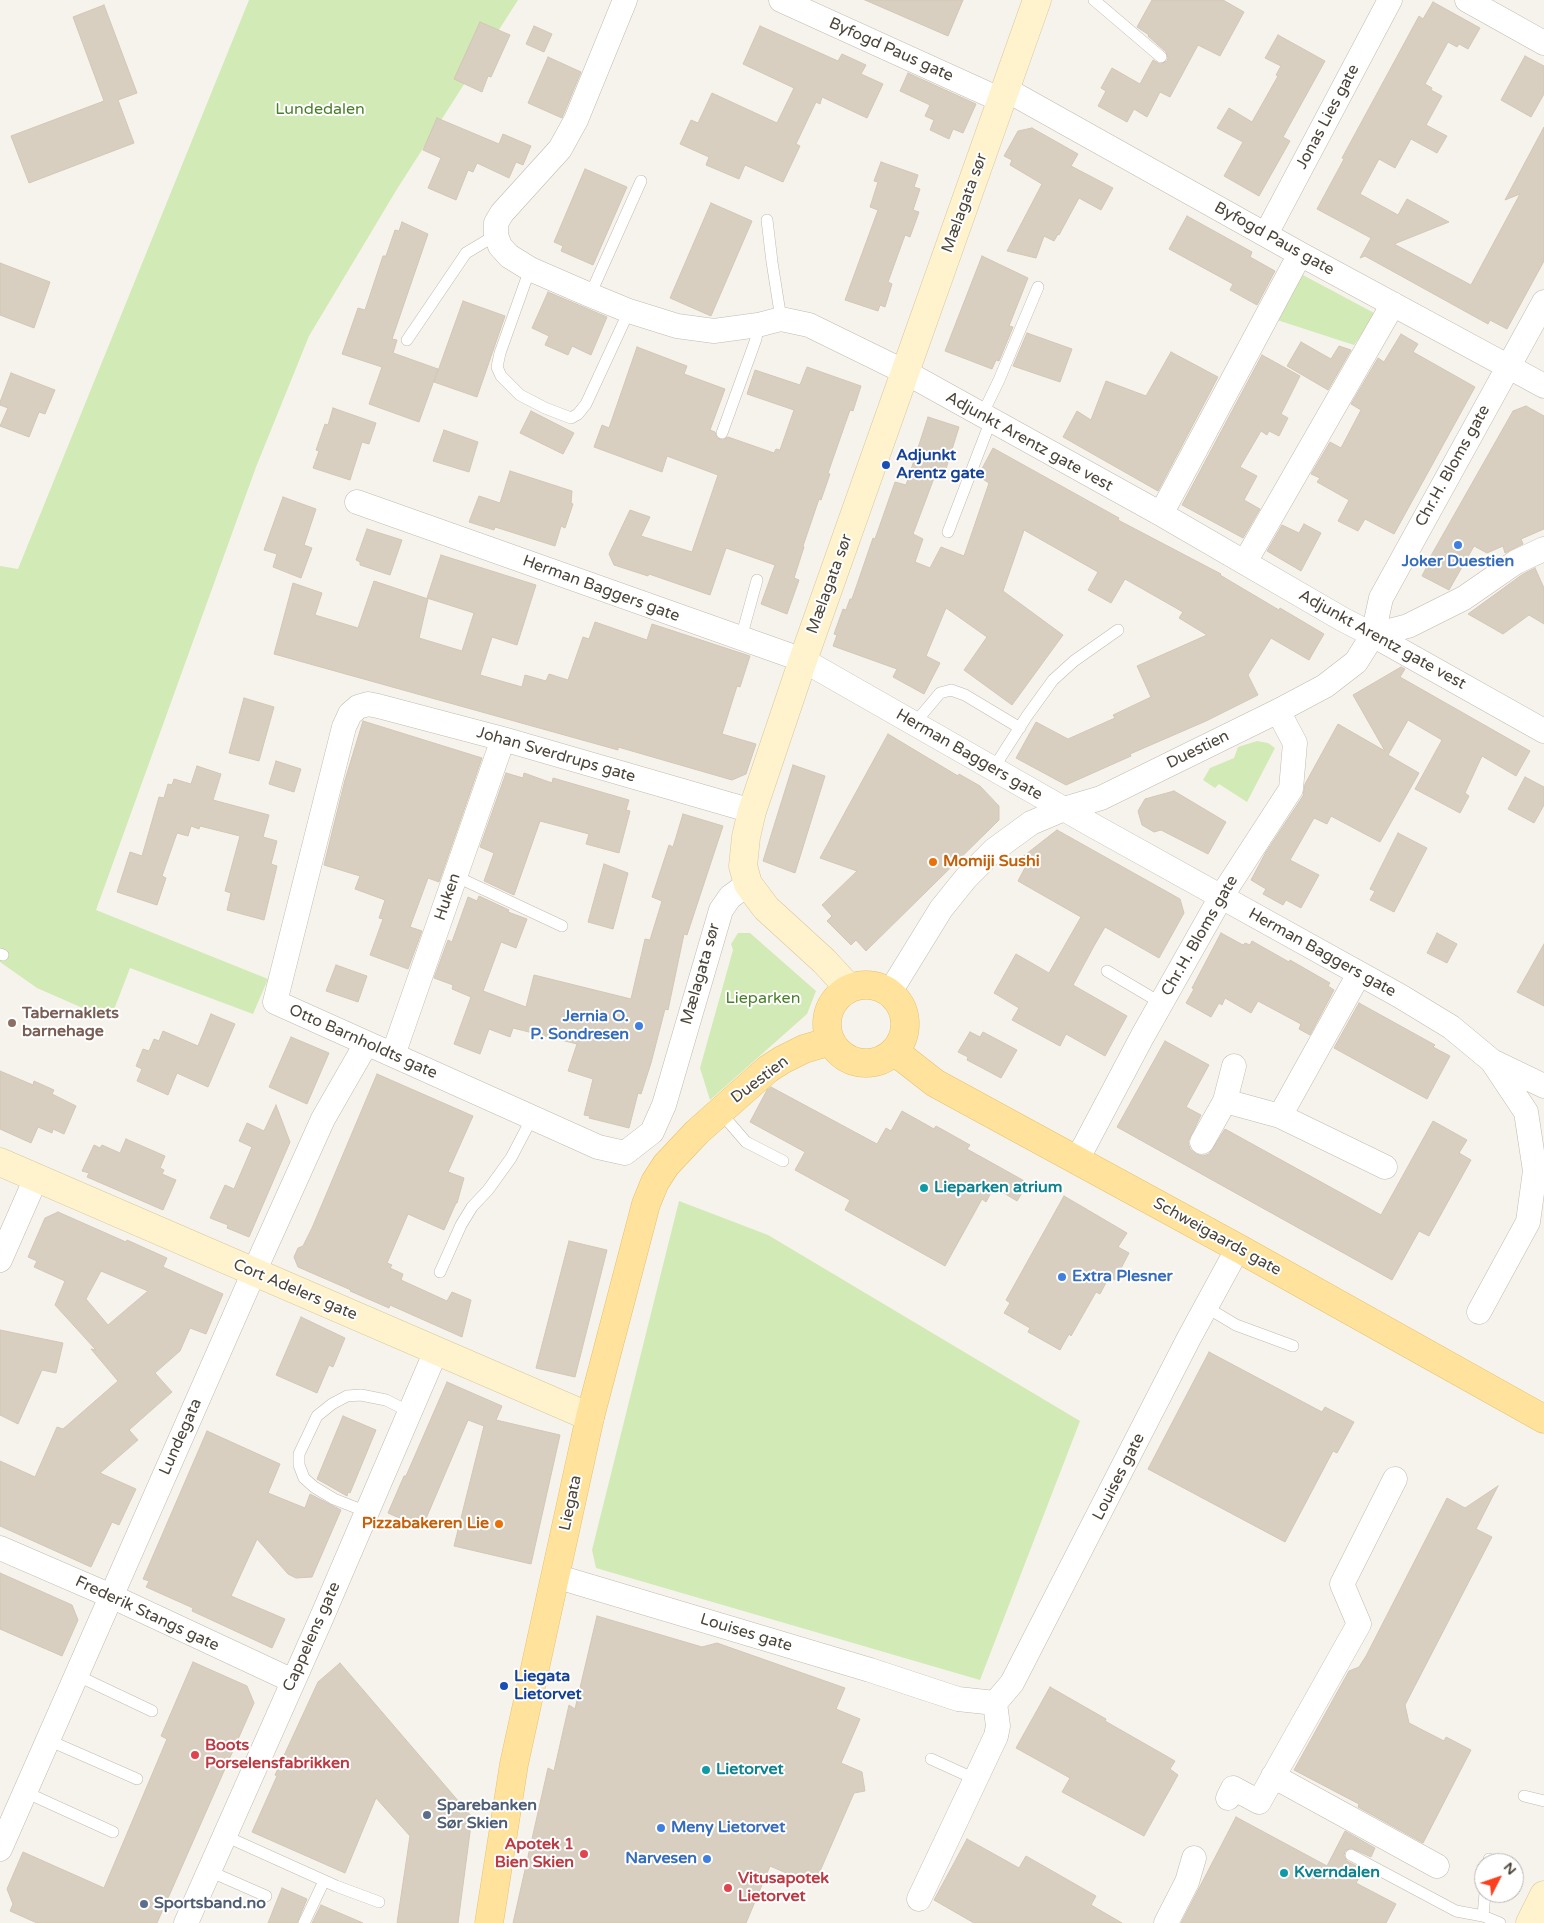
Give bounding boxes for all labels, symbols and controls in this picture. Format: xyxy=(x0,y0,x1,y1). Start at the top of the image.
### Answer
street label: Byfogd Paus gate xyxy=(826,14,956,86)
street label: Jonas Lies gate xyxy=(1292,61,1364,173)
park label: Lundedalen xyxy=(275,100,365,120)
street label: Mælagata sør xyxy=(938,151,992,255)
street label: Byfogd Paus gate xyxy=(1211,198,1337,280)
street label: Adjunkt Arentz gate vest xyxy=(942,388,1116,496)
street label: Chr.H. Bloms gate xyxy=(1412,402,1494,530)
place label: Adjunkt Arentz gate xyxy=(896,446,985,484)
marker: Adjunkt Arentz gate xyxy=(880,459,892,471)
street label: Mælagata sør xyxy=(803,532,857,636)
marker: Joker Duestien xyxy=(1452,539,1464,551)
street label: Herman Baggers gate xyxy=(520,552,682,626)
place label: Joker Duestien xyxy=(1402,552,1514,572)
street label: Adjunkt Arentz gate vest xyxy=(1295,586,1469,694)
street label: Herman Baggers gate xyxy=(892,705,1046,805)
street label: Johan Sverdrups gate xyxy=(474,723,638,787)
street label: Duestien xyxy=(1164,727,1232,773)
place label: Momiji Sushi xyxy=(943,852,1040,872)
marker: Momiji Sushi xyxy=(927,856,939,868)
street label: Huken xyxy=(431,871,465,923)
street label: Chr.H. Bloms gate xyxy=(1158,872,1242,1000)
street label: Herman Baggers gate xyxy=(1245,904,1399,1002)
street label: Mælagata sør xyxy=(677,921,725,1027)
park label: Lieparken xyxy=(726,989,800,1009)
street label: Otto Barnholdts gate xyxy=(286,1001,440,1083)
place label: Tabernaklets barnehage xyxy=(22,1004,119,1042)
place label: Jernia O. P. Sondresen xyxy=(530,1007,629,1045)
marker: Tabernaklets barnehage xyxy=(6,1017,18,1029)
marker: Jernia O. P. Sondresen xyxy=(633,1020,645,1032)
street label: Duestien xyxy=(727,1052,793,1108)
place label: Lieparken atrium xyxy=(934,1178,1062,1198)
marker: Lieparken atrium xyxy=(918,1182,930,1194)
street label: Schweigaards gate xyxy=(1150,1194,1284,1280)
street label: Cort Adelers gate xyxy=(230,1255,360,1325)
place label: Extra Plesner xyxy=(1072,1267,1173,1287)
marker: Extra Plesner xyxy=(1056,1271,1068,1283)
street label: Lundegata xyxy=(156,1396,206,1478)
street label: Louises gate xyxy=(1089,1430,1149,1524)
street label: Liegata xyxy=(556,1473,586,1533)
place label: Pizzabakeren Lie xyxy=(362,1514,489,1534)
marker: Pizzabakeren Lie xyxy=(493,1518,505,1530)
street label: Frederik Stangs gate xyxy=(72,1572,222,1656)
street label: Cappelens gate xyxy=(279,1579,345,1695)
street label: Louises gate xyxy=(698,1610,794,1656)
place label: Liegata Lietorvet xyxy=(514,1667,582,1705)
marker: Liegata Lietorvet xyxy=(498,1680,510,1692)
place label: Boots Porselensfabrikken xyxy=(205,1736,350,1774)
marker: Boots Porselensfabrikken xyxy=(189,1749,201,1761)
place label: Lietorvet xyxy=(716,1760,784,1780)
marker: Lietorvet xyxy=(700,1764,712,1776)
place label: Sparebanken Sør Skien xyxy=(437,1796,537,1834)
marker: Sparebanken Sør Skien xyxy=(421,1809,433,1821)
place label: Meny Lietorvet xyxy=(671,1818,785,1838)
marker: Meny Lietorvet xyxy=(655,1822,667,1834)
place label: Apotek 1 Bien Skien xyxy=(495,1835,574,1873)
marker: Apotek 1 Bien Skien xyxy=(578,1848,590,1860)
place label: Narvesen xyxy=(625,1849,697,1869)
marker: Narvesen xyxy=(701,1853,713,1865)
north arrow xyxy=(1474,1853,1524,1903)
text: N xyxy=(1500,1859,1520,1878)
place label: Kverndalen xyxy=(1294,1863,1380,1883)
marker: Kverndalen xyxy=(1278,1867,1290,1879)
place label: Vitusapotek Lietorvet xyxy=(738,1869,829,1907)
marker: Vitusapotek Lietorvet xyxy=(722,1882,734,1894)
place label: Sportsband.no xyxy=(154,1894,266,1914)
marker: Sportsband.no xyxy=(138,1898,150,1910)

